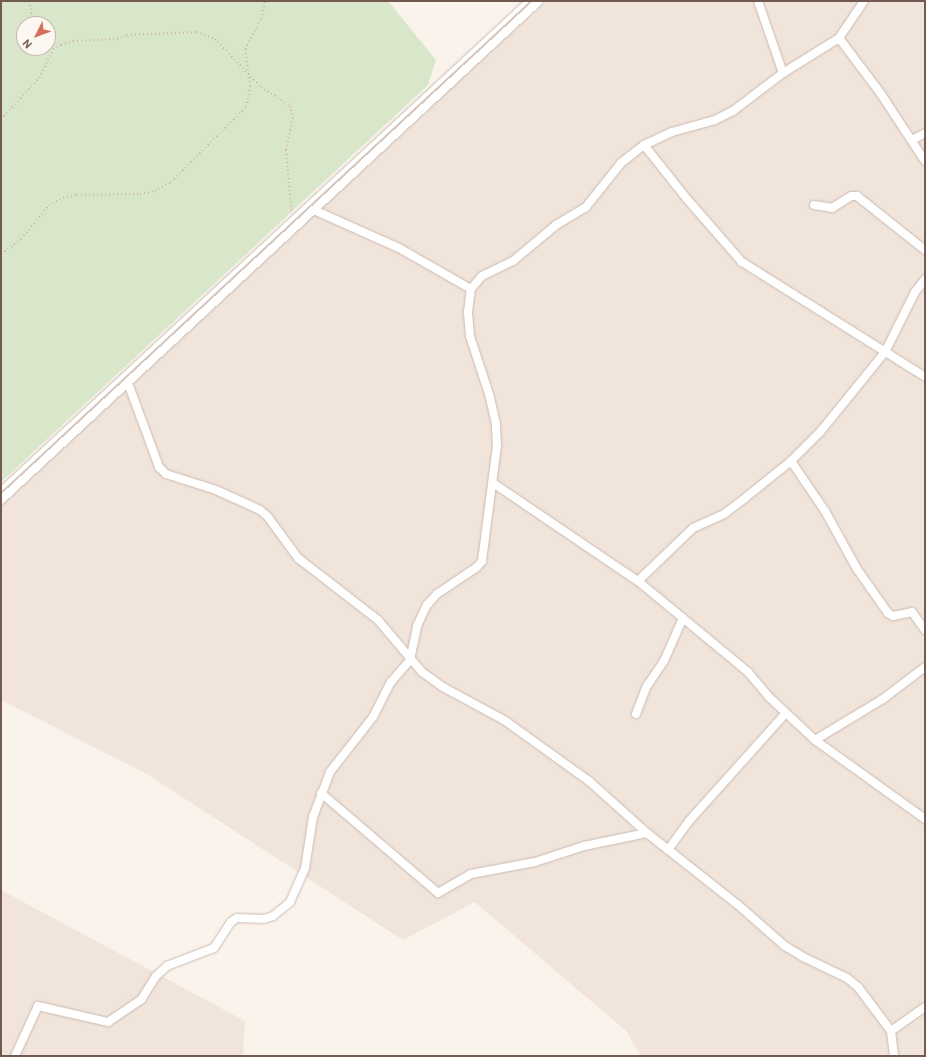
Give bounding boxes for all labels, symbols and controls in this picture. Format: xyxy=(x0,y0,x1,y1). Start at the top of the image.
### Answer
north arrow xyxy=(16,16,56,56)
text: N xyxy=(20,36,36,51)

